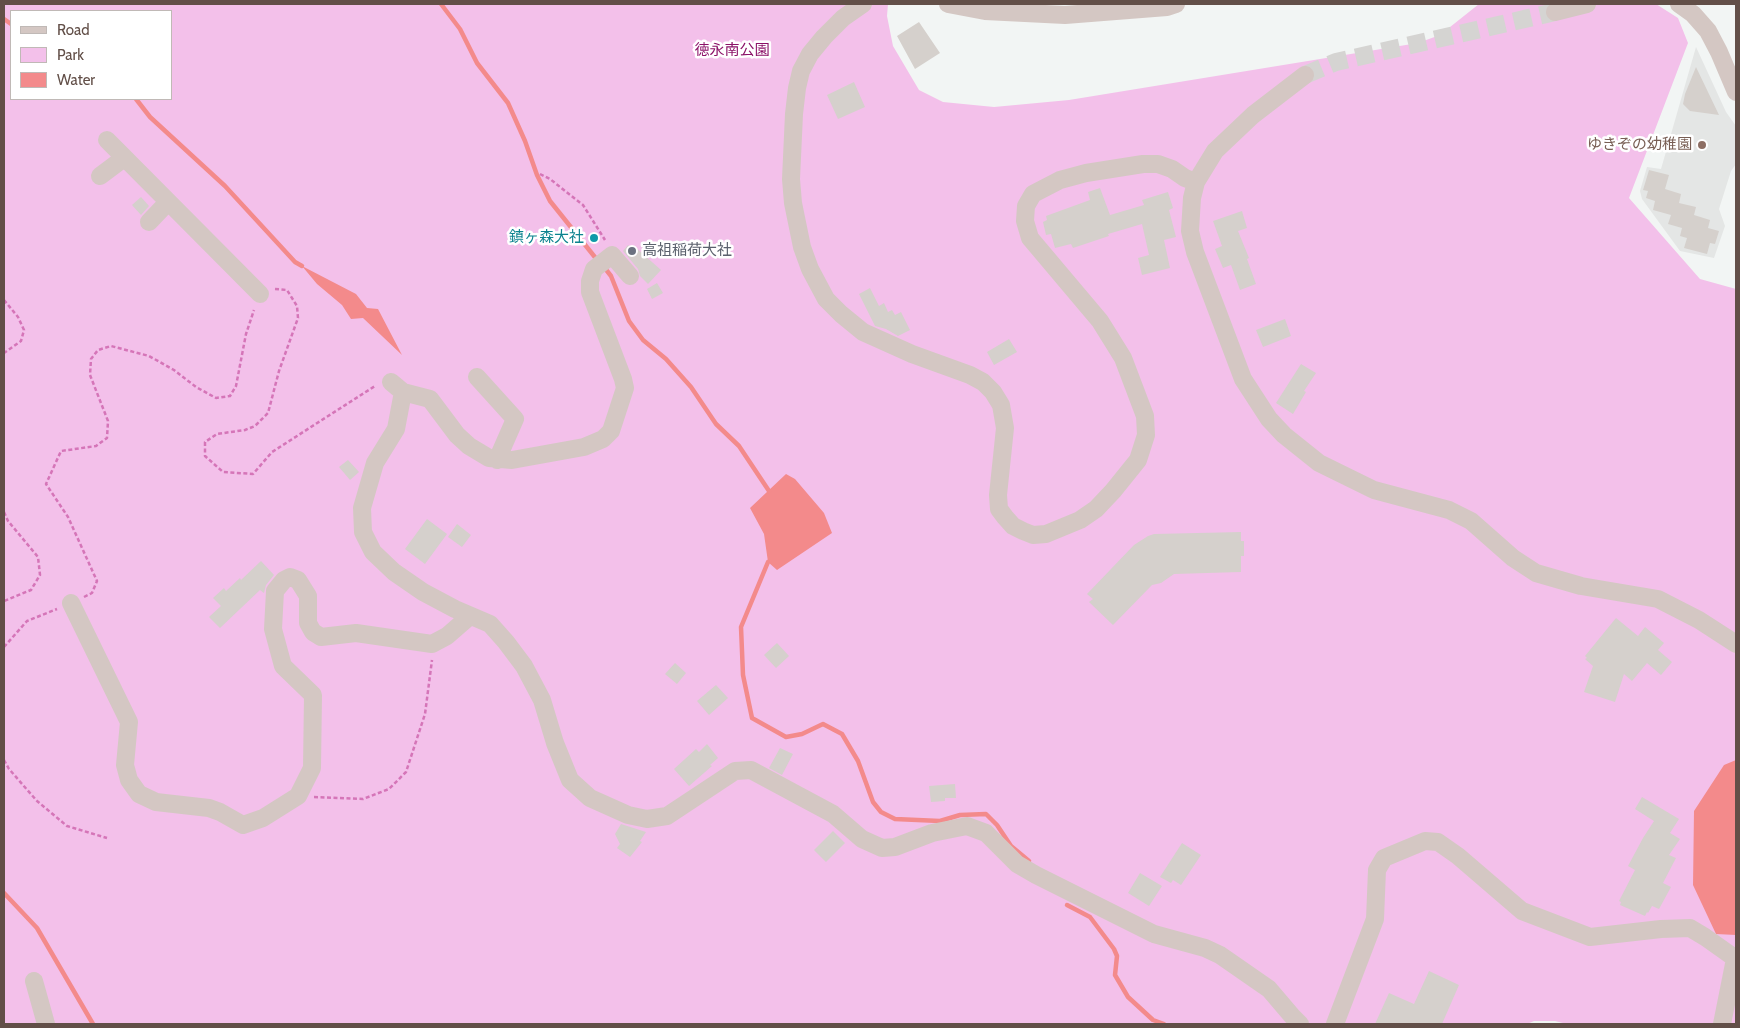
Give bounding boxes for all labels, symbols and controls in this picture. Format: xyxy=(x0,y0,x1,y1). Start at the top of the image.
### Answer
legend xyxy=(10,10,172,100)
text: Road xyxy=(57,21,90,39)
park label: 徳永南公園 xyxy=(695,42,769,60)
text: Park xyxy=(57,46,84,64)
text: Water xyxy=(57,71,95,89)
place label: ゆきぞの幼稚園 xyxy=(1587,136,1692,154)
marker: ゆきぞの幼稚園 xyxy=(1696,139,1708,151)
place label: 鎮ヶ森大社 xyxy=(509,229,584,247)
marker: 鎮ヶ森大社 xyxy=(588,232,600,244)
place label: 高祖稲荷大社 xyxy=(642,242,732,260)
marker: 高祖稲荷大社 xyxy=(626,245,638,257)

